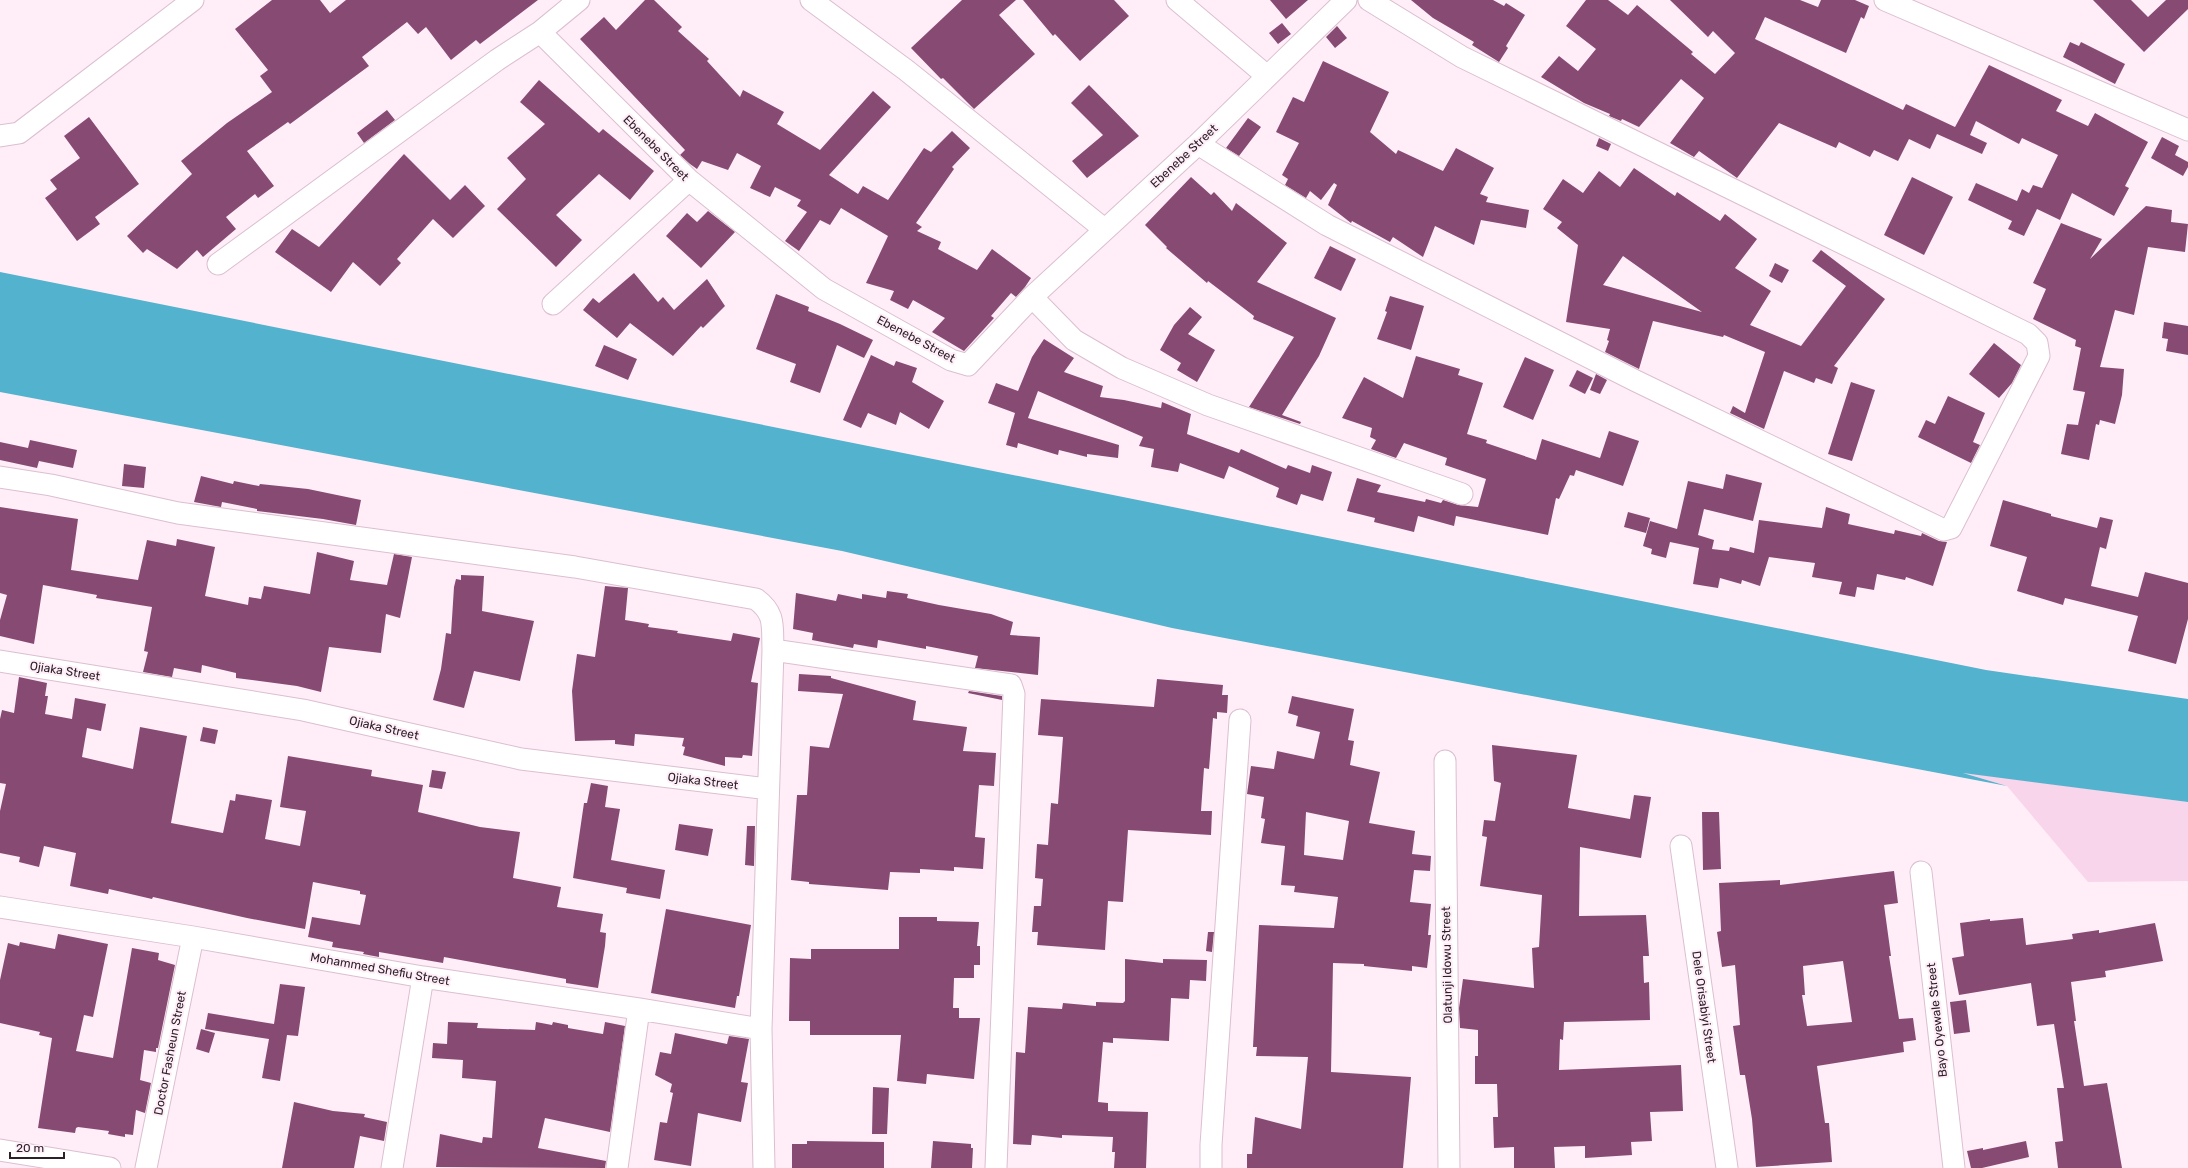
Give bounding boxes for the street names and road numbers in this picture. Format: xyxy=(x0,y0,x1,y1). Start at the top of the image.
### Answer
street label: Ebenebe Street xyxy=(620,112,692,184)
street label: Ebenebe Street xyxy=(1148,121,1221,191)
street label: Ebenebe Street xyxy=(874,312,958,366)
street label: Ojiaka Street xyxy=(29,659,101,684)
street label: Ojiaka Street xyxy=(348,713,420,743)
street label: Ojiaka Street xyxy=(667,770,739,792)
street label: Olatunji Idowu Street xyxy=(1439,906,1455,1024)
street label: Mohammed Shefiu Street xyxy=(309,950,451,988)
street label: Dele Orisabiyi Street xyxy=(1689,950,1719,1064)
street label: Bayo Oyewale Street xyxy=(1924,962,1950,1078)
street label: Doctor Fasheun Street xyxy=(151,989,189,1116)

